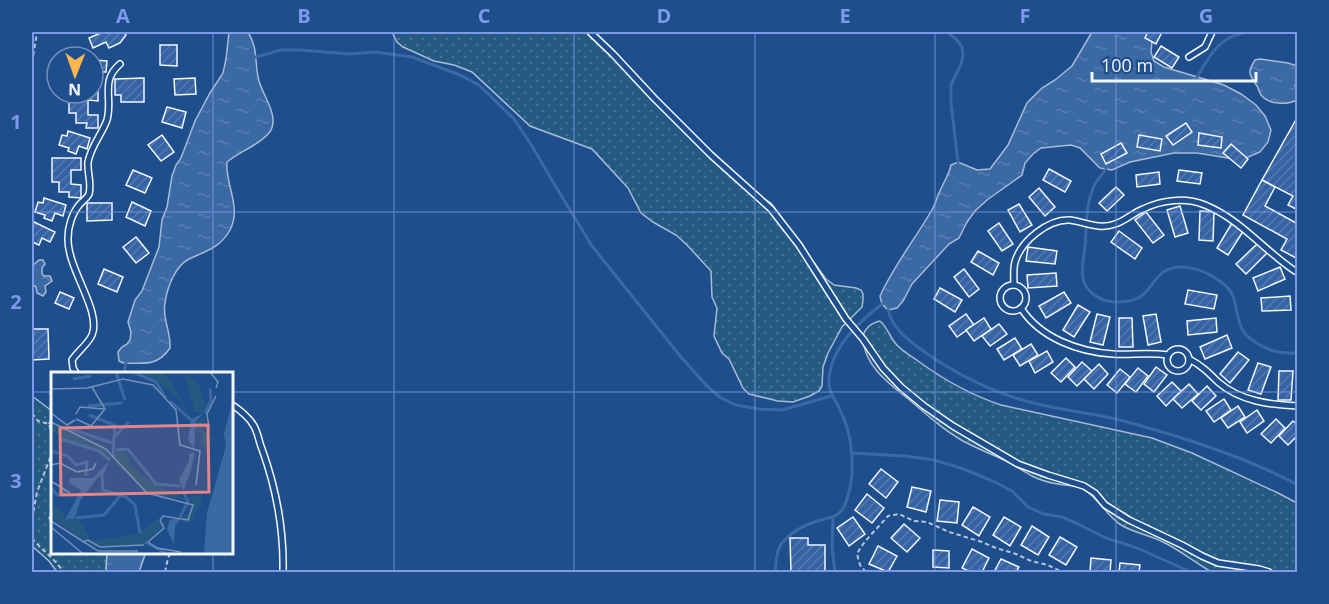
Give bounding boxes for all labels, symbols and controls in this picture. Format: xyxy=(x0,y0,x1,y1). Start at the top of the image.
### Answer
text: A xyxy=(116,2,130,29)
text: B xyxy=(297,2,311,29)
text: C xyxy=(478,2,491,29)
text: D xyxy=(657,2,671,29)
text: E xyxy=(839,2,851,29)
text: F xyxy=(1020,2,1030,29)
text: G xyxy=(1199,2,1213,29)
north arrow xyxy=(45,45,105,105)
scale bar xyxy=(1092,45,1256,83)
text: 100 m xyxy=(1101,53,1153,77)
text: N xyxy=(68,79,81,101)
text: 1 xyxy=(10,108,22,135)
text: 2 xyxy=(10,288,22,315)
inset map xyxy=(51,372,232,553)
text: 3 xyxy=(10,467,22,494)

